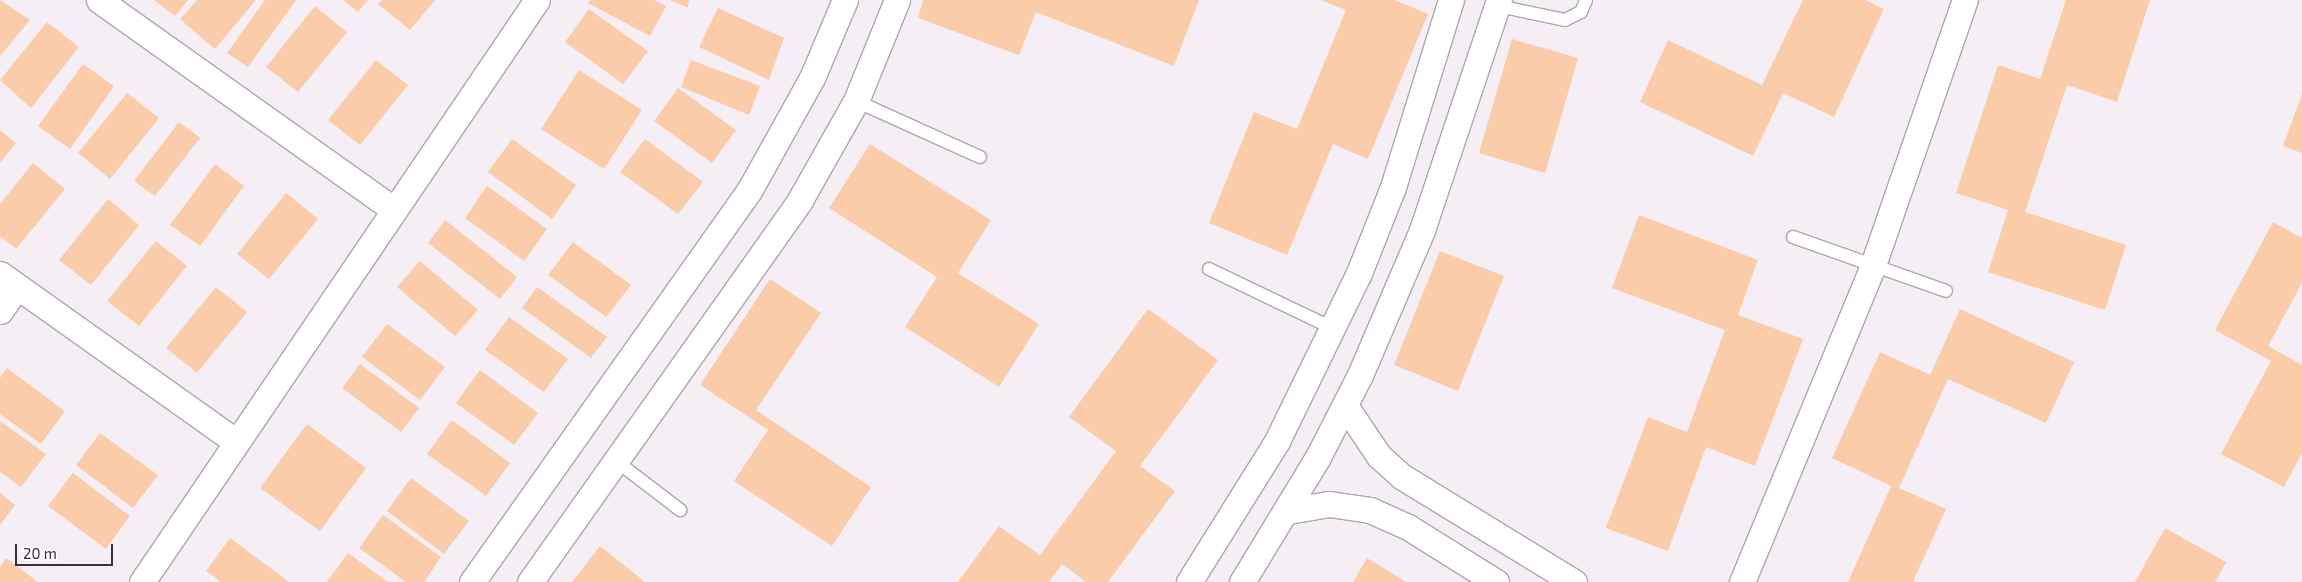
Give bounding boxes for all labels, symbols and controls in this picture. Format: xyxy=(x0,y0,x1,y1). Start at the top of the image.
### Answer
scale bar xyxy=(18,534,115,566)
text: 20 m xyxy=(23,544,57,562)

